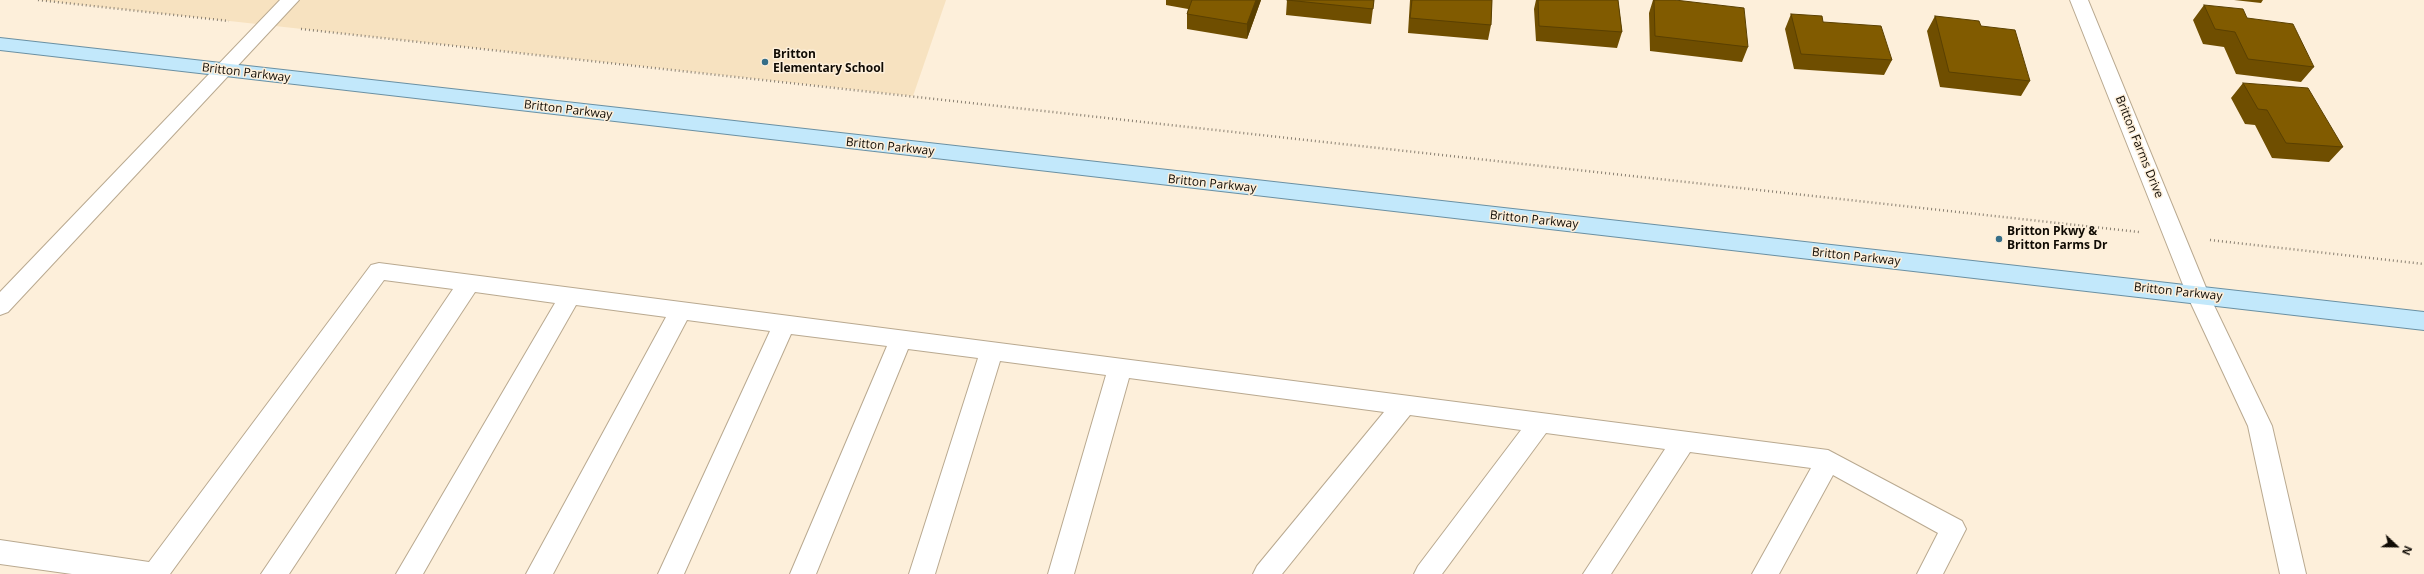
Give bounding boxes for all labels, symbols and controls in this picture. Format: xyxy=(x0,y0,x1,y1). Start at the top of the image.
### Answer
place label: Britton Elementary School xyxy=(773,48,884,76)
marker: Britton Elementary School xyxy=(760,57,770,67)
street label: Britton Parkway xyxy=(201,60,291,86)
street label: Britton Farms Drive xyxy=(2112,94,2166,200)
street label: Britton Parkway xyxy=(523,97,613,123)
street label: Britton Parkway xyxy=(845,135,935,159)
street label: Britton Parkway xyxy=(1167,172,1257,196)
street label: Britton Parkway xyxy=(1489,208,1579,232)
place label: Britton Pkwy & Britton Farms Dr xyxy=(2007,225,2108,253)
marker: Britton Pkwy & Britton Farms Dr xyxy=(1994,234,2004,244)
street label: Britton Parkway xyxy=(1811,245,1901,269)
street label: Britton Parkway xyxy=(2133,280,2223,304)
north arrow xyxy=(2376,526,2416,566)
text: N xyxy=(2399,544,2416,558)

